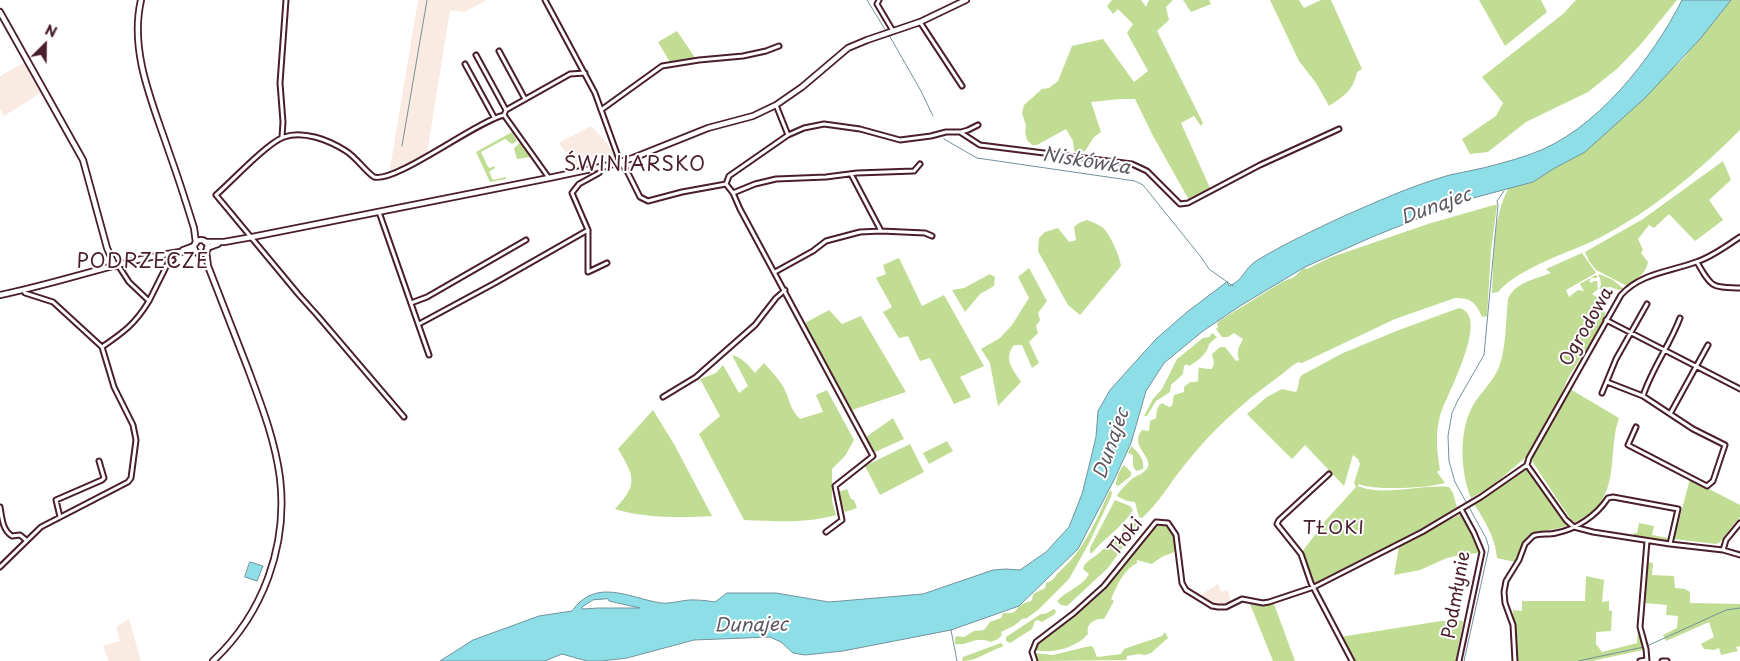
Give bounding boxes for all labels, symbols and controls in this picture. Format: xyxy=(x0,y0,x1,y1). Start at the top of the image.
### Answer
text: N xyxy=(42,19,60,43)
north arrow xyxy=(20,20,70,70)
water label: Niskówka xyxy=(1040,144,1132,180)
district label: ŚWINIARSKO xyxy=(562,153,708,177)
water label: Dunajec xyxy=(1398,184,1474,230)
district label: PODRZECZE xyxy=(76,250,210,274)
street label: Ogrodowa xyxy=(1556,283,1618,371)
water label: Dunajec xyxy=(1089,406,1135,482)
street label: Tłoki xyxy=(1104,514,1148,560)
district label: TŁOKI xyxy=(1304,518,1364,540)
street label: Podmłynie xyxy=(1439,550,1475,640)
water label: Dunajec xyxy=(714,614,788,638)

